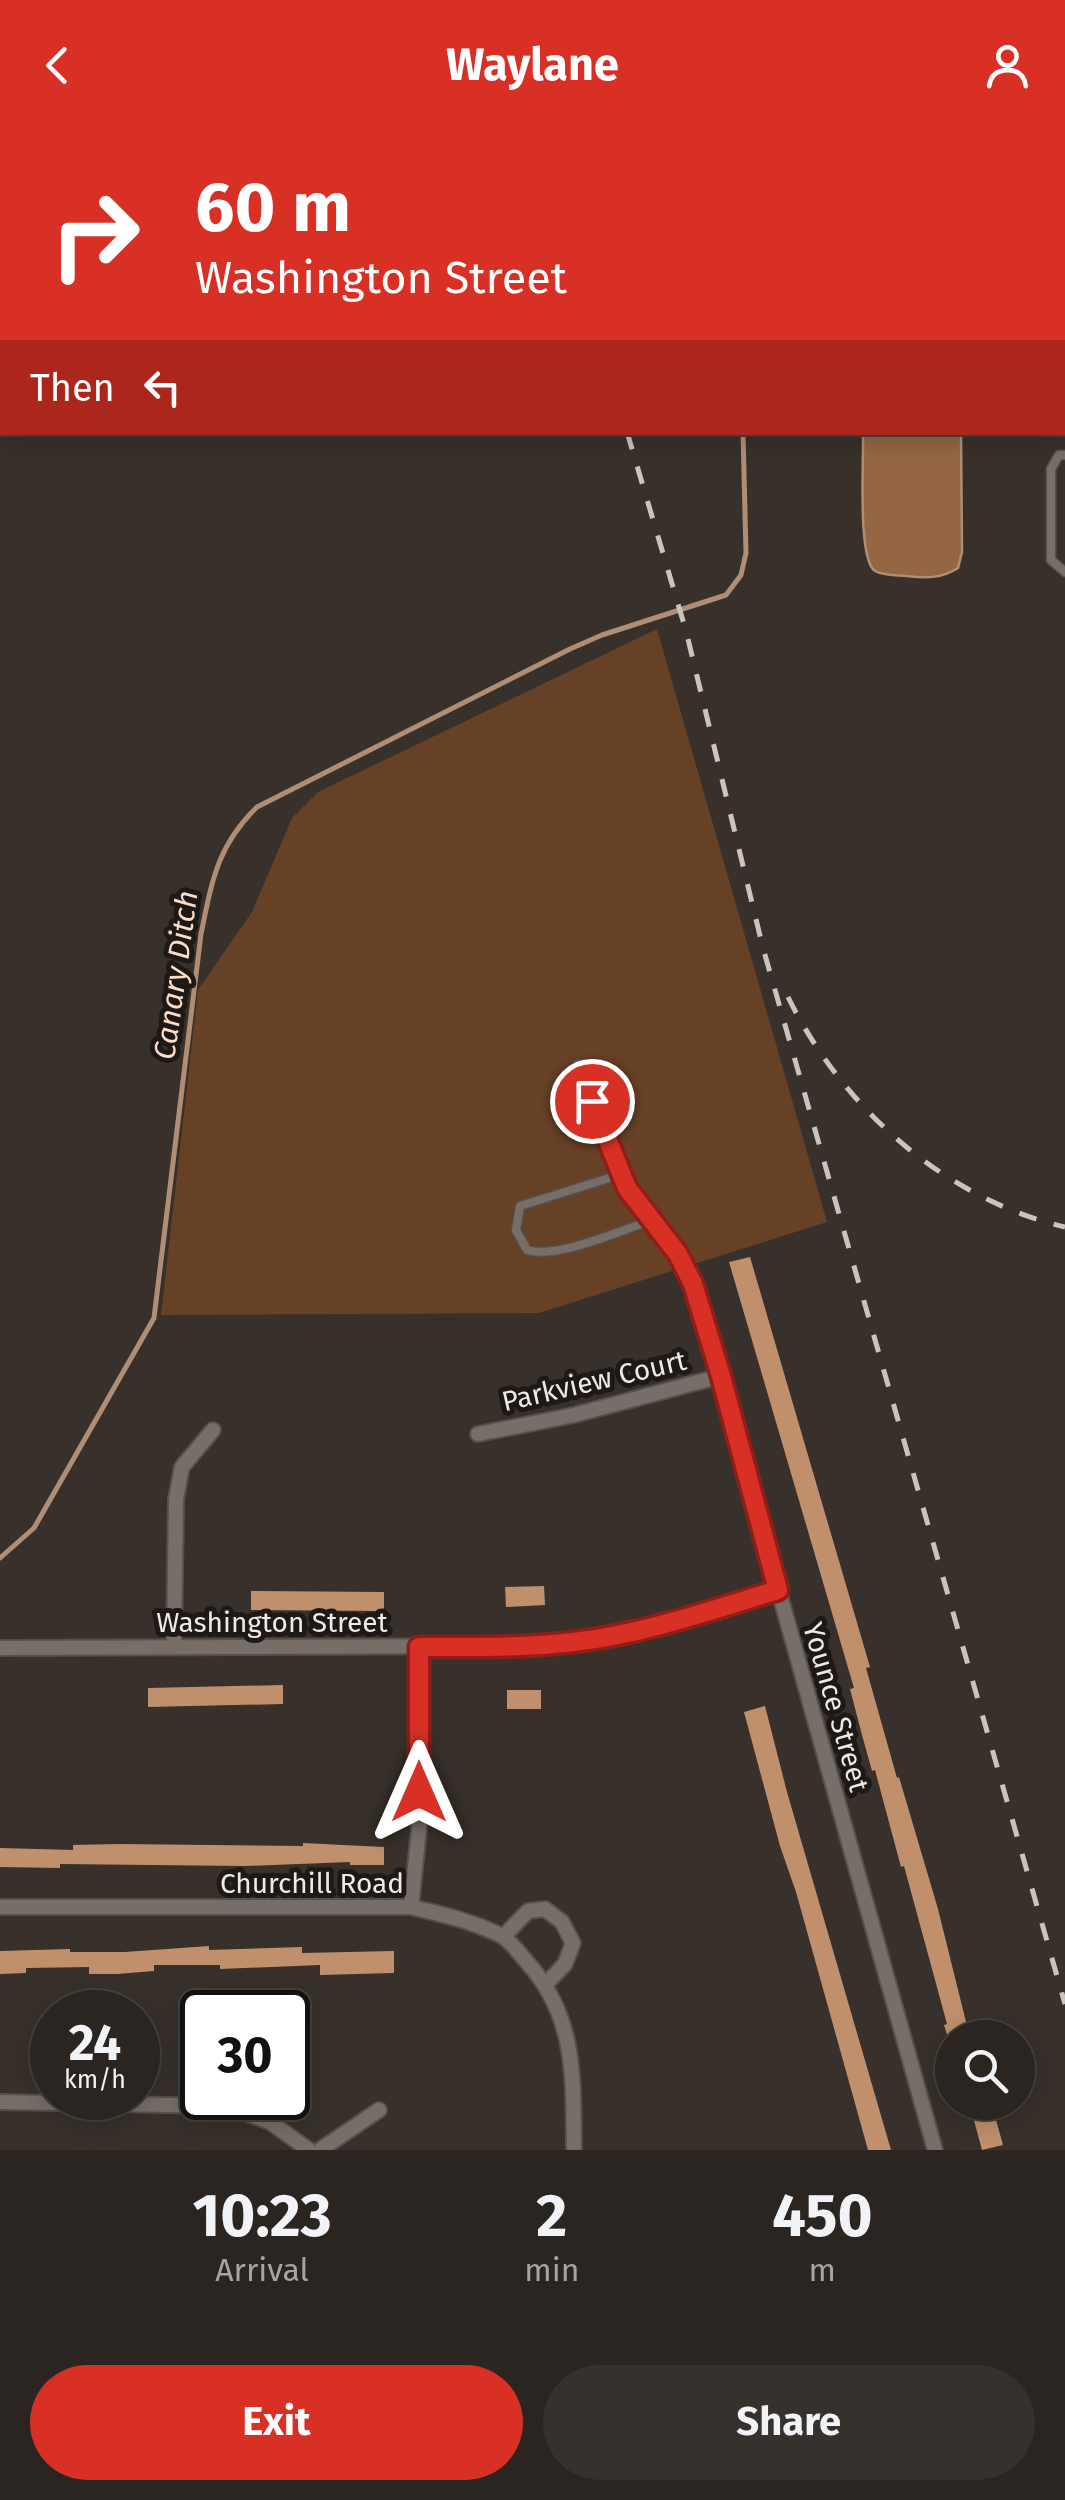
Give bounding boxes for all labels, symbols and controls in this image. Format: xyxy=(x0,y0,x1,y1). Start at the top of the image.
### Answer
icon: back xyxy=(30,38,85,93)
text: Waylane xyxy=(446,38,619,92)
icon: person xyxy=(980,38,1035,93)
text: 60 m xyxy=(195,166,351,250)
icon: right xyxy=(30,170,160,300)
text: Washington Street xyxy=(195,251,567,305)
icon: left xyxy=(135,360,190,415)
text: Then xyxy=(30,365,115,411)
water label: Canary Ditch xyxy=(146,888,206,1062)
pin xyxy=(550,1059,635,1144)
icon: arrive xyxy=(565,1074,620,1129)
street label: Parkview Court xyxy=(499,1344,690,1418)
street label: Washington Street xyxy=(156,1606,389,1639)
street label: Younce Street xyxy=(796,1619,876,1796)
position arrow xyxy=(367,1740,471,1844)
street label: Churchill Road xyxy=(220,1867,404,1900)
speed limit sign: 30 xyxy=(180,1990,310,2120)
text: 24 xyxy=(69,2013,121,2073)
map controls xyxy=(935,2020,1035,2120)
button: search xyxy=(935,2020,1035,2120)
text: km/h xyxy=(64,2065,126,2095)
text: 10:23 xyxy=(192,2180,332,2252)
text: 2 xyxy=(536,2180,567,2252)
text: 450 xyxy=(772,2180,872,2252)
text: Arrival xyxy=(215,2251,309,2289)
text: min xyxy=(524,2251,579,2289)
text: m xyxy=(808,2251,836,2289)
button: Exit xyxy=(30,2365,523,2480)
button: Share xyxy=(543,2365,1035,2480)

